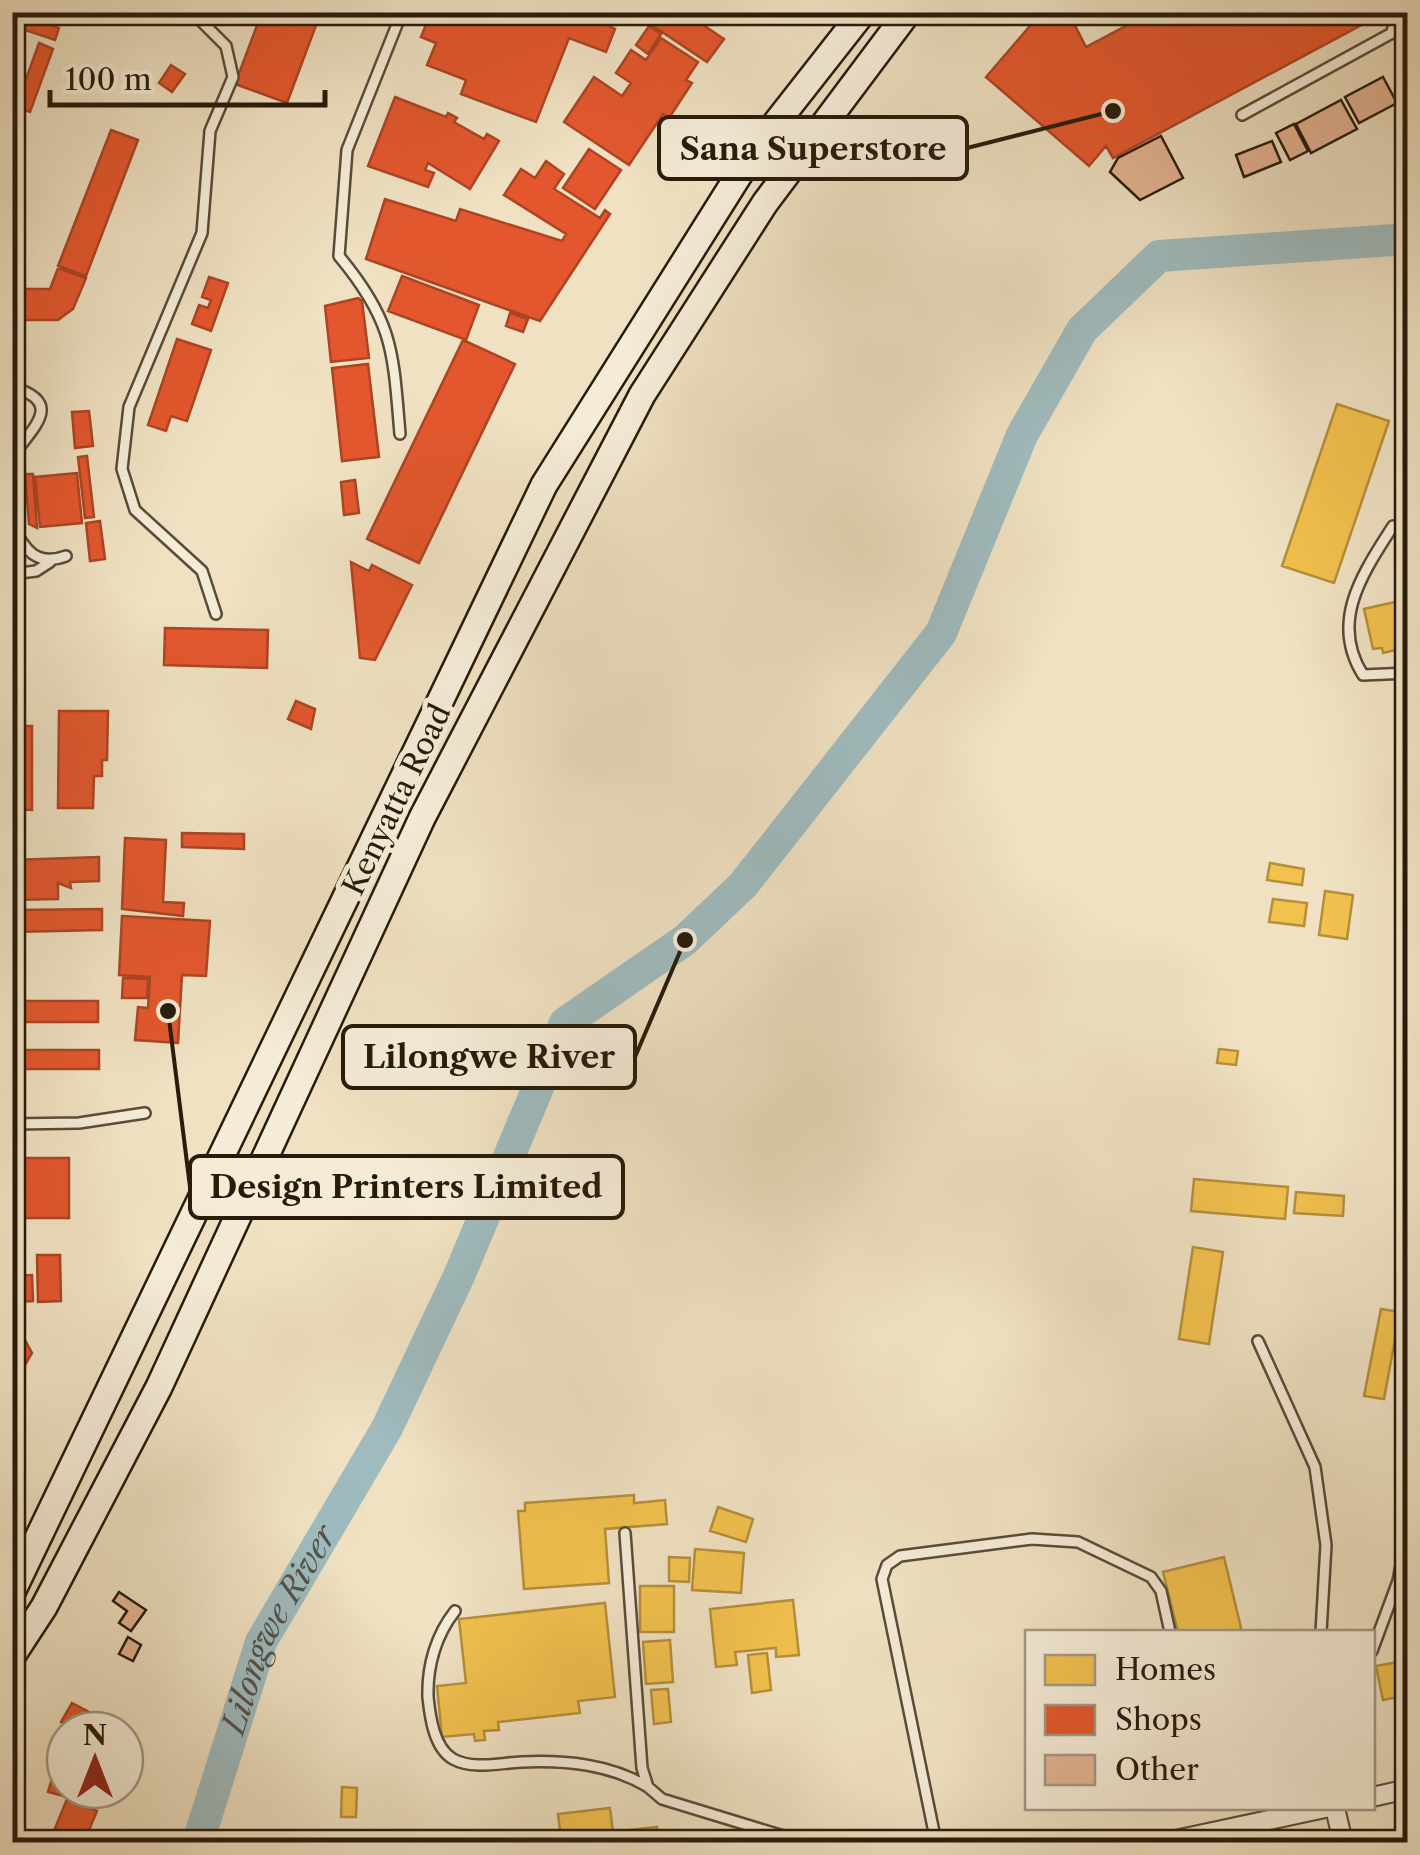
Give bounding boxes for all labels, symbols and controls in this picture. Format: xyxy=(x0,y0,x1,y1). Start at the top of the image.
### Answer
scale bar xyxy=(50,45,325,107)
text: 100 m xyxy=(65,61,152,98)
callout: Sana Superstore xyxy=(659,117,967,179)
text: Sana Superstore xyxy=(679,129,947,168)
street label: Kenyatta Road xyxy=(334,698,459,901)
callout: Lilongwe River xyxy=(343,1026,635,1088)
text: Lilongwe River xyxy=(363,1037,615,1076)
callout: Design Printers Limited xyxy=(190,1156,623,1218)
text: Design Printers Limited xyxy=(209,1167,603,1206)
water label: Lilongwe River xyxy=(212,1516,345,1742)
legend xyxy=(1025,1630,1375,1810)
text: Homes xyxy=(1115,1651,1216,1688)
text: Shops xyxy=(1115,1701,1202,1738)
north arrow xyxy=(45,1710,145,1810)
text: N xyxy=(83,1718,107,1752)
text: Other xyxy=(1115,1751,1199,1788)

